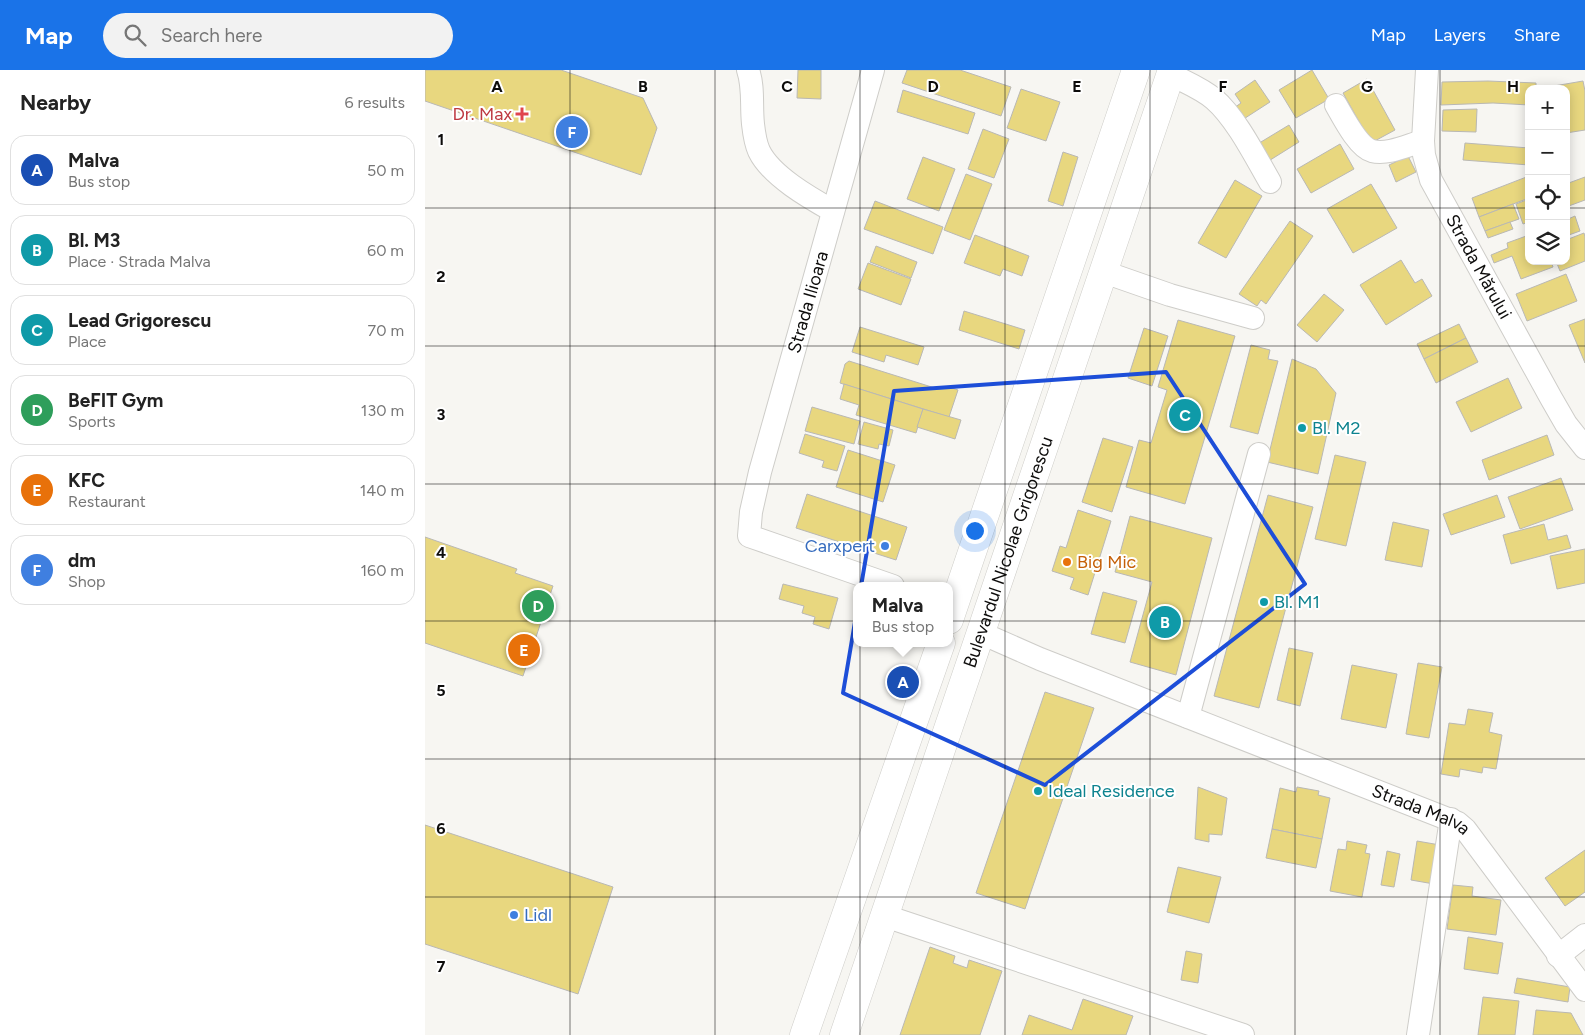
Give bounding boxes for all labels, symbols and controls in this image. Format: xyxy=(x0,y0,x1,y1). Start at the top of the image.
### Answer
search box xyxy=(103,13,453,58)
text: Map xyxy=(25,21,73,50)
icon: search xyxy=(121,21,149,49)
text: Search here xyxy=(161,24,262,47)
text: Map xyxy=(1371,24,1406,46)
text: Layers xyxy=(1434,24,1486,46)
text: Share xyxy=(1514,24,1560,46)
text: A xyxy=(491,77,503,96)
text: B xyxy=(638,77,648,96)
text: C xyxy=(781,77,793,96)
text: D xyxy=(927,77,939,96)
text: E xyxy=(1072,77,1082,96)
text: F xyxy=(1219,77,1228,96)
text: G xyxy=(1361,77,1373,96)
text: H xyxy=(1507,77,1519,96)
map controls xyxy=(1525,85,1570,265)
button: + xyxy=(1525,85,1570,130)
text: Nearby xyxy=(20,90,91,115)
text: 6 results xyxy=(344,93,405,112)
place label: Dr. Max xyxy=(452,103,512,125)
marker: Dr. Max xyxy=(516,108,528,120)
pin: F xyxy=(556,113,588,151)
text: 1 xyxy=(438,130,444,149)
button: − xyxy=(1525,130,1570,175)
text: Malva xyxy=(68,149,119,172)
text: A xyxy=(31,161,43,180)
text: 50 m xyxy=(367,161,404,180)
text: Bus stop xyxy=(68,172,130,191)
button: locate xyxy=(1525,175,1570,220)
street label: Strada Mărului xyxy=(1441,210,1516,323)
button: layers xyxy=(1525,220,1570,265)
text: Bl. M3 xyxy=(68,229,120,252)
text: B xyxy=(32,241,42,260)
text: 60 m xyxy=(367,241,404,260)
street label: Strada Ilioara xyxy=(783,248,833,356)
text: Place · Strada Malva xyxy=(68,252,211,271)
text: 2 xyxy=(436,267,446,286)
text: Lead Grigorescu xyxy=(68,309,211,332)
text: C xyxy=(31,321,43,340)
text: 70 m xyxy=(368,321,404,340)
text: Place xyxy=(68,332,106,351)
text: BeFIT Gym xyxy=(68,389,163,412)
pin: C xyxy=(1169,396,1201,434)
text: D xyxy=(31,401,43,420)
text: 130 m xyxy=(361,401,404,420)
text: 3 xyxy=(437,405,446,424)
text: Sports xyxy=(68,412,115,431)
place label: Bl. M2 xyxy=(1312,417,1360,439)
marker: Bl. M2 xyxy=(1296,422,1308,434)
street label: Bulevardul Nicolae Grigorescu xyxy=(959,434,1058,671)
text: KFC xyxy=(68,469,105,492)
text: E xyxy=(32,481,42,500)
text: 140 m xyxy=(360,481,404,500)
text: Restaurant xyxy=(68,492,146,511)
your location xyxy=(962,518,988,544)
place label: Carxpert xyxy=(805,535,875,557)
marker: Carxpert xyxy=(879,540,891,552)
text: 4 xyxy=(436,543,446,562)
text: dm xyxy=(68,549,96,572)
place label: Big Mic xyxy=(1077,551,1137,573)
marker: Big Mic xyxy=(1061,556,1073,568)
text: F xyxy=(33,561,41,580)
text: 160 m xyxy=(361,561,404,580)
text: Shop xyxy=(68,572,106,591)
popup xyxy=(853,582,953,647)
pin: D xyxy=(522,587,554,625)
place label: Bl. M1 xyxy=(1274,591,1320,613)
text: Malva xyxy=(872,594,923,617)
marker: Bl. M1 xyxy=(1258,596,1270,608)
pin: B xyxy=(1149,603,1181,641)
text: Bus stop xyxy=(872,617,934,636)
pin: E xyxy=(508,631,540,669)
pin: A xyxy=(887,663,919,701)
text: 5 xyxy=(436,681,446,700)
street label: Strada Malva xyxy=(1369,779,1475,840)
place label: Ideal Residence xyxy=(1048,780,1175,802)
marker: Ideal Residence xyxy=(1032,785,1044,797)
text: 6 xyxy=(436,819,446,838)
place label: Lidl xyxy=(524,904,552,926)
marker: Lidl xyxy=(508,909,520,921)
text: 7 xyxy=(437,957,446,976)

